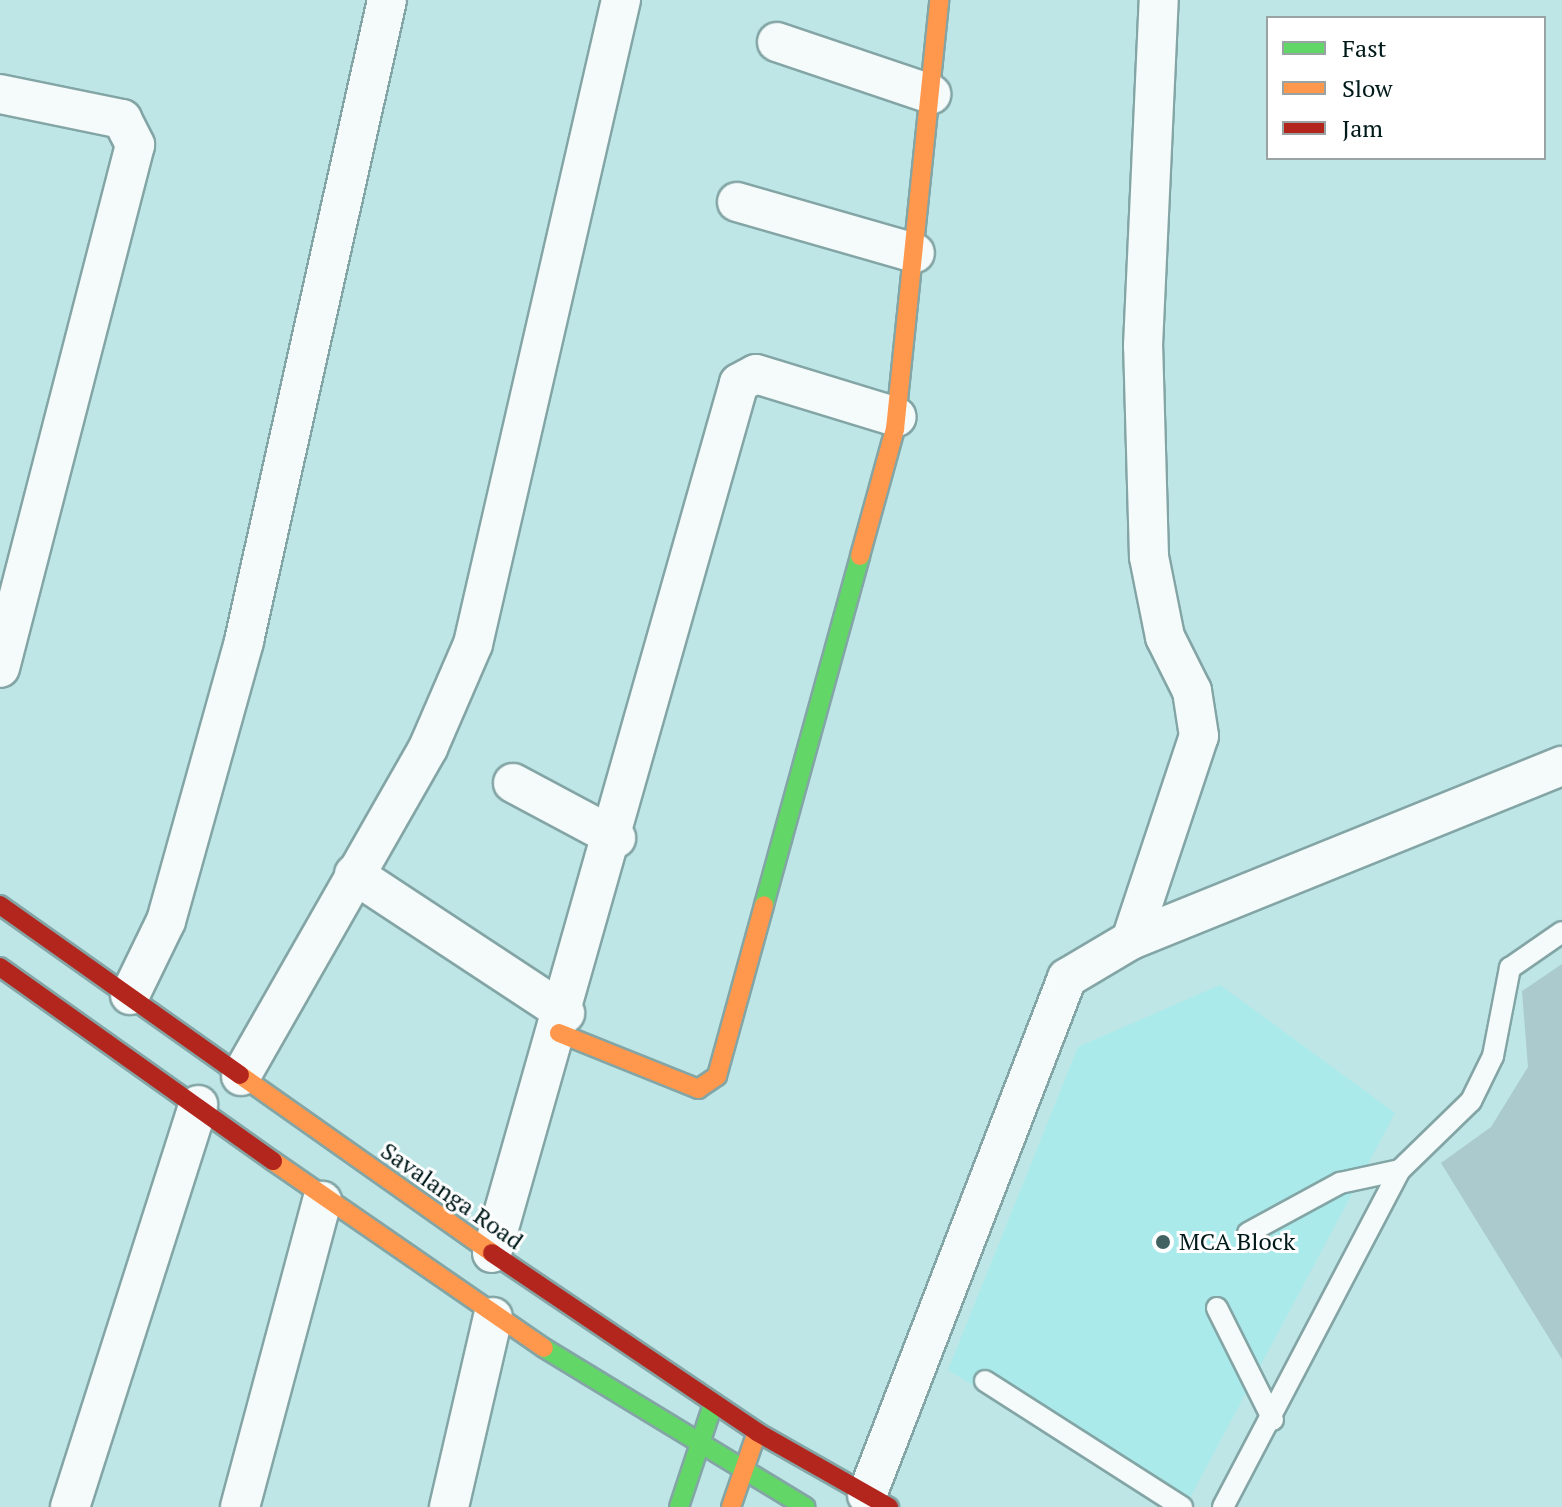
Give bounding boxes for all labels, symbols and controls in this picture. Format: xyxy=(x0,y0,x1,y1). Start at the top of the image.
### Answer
legend xyxy=(1266,16,1546,160)
text: Fast xyxy=(1342,32,1386,64)
text: Slow xyxy=(1342,72,1393,104)
text: Jam xyxy=(1342,112,1383,144)
street label: Savalanga Road xyxy=(375,1136,529,1256)
place label: MCA Block xyxy=(1179,1228,1296,1256)
marker: MCA Block xyxy=(1154,1233,1172,1251)

